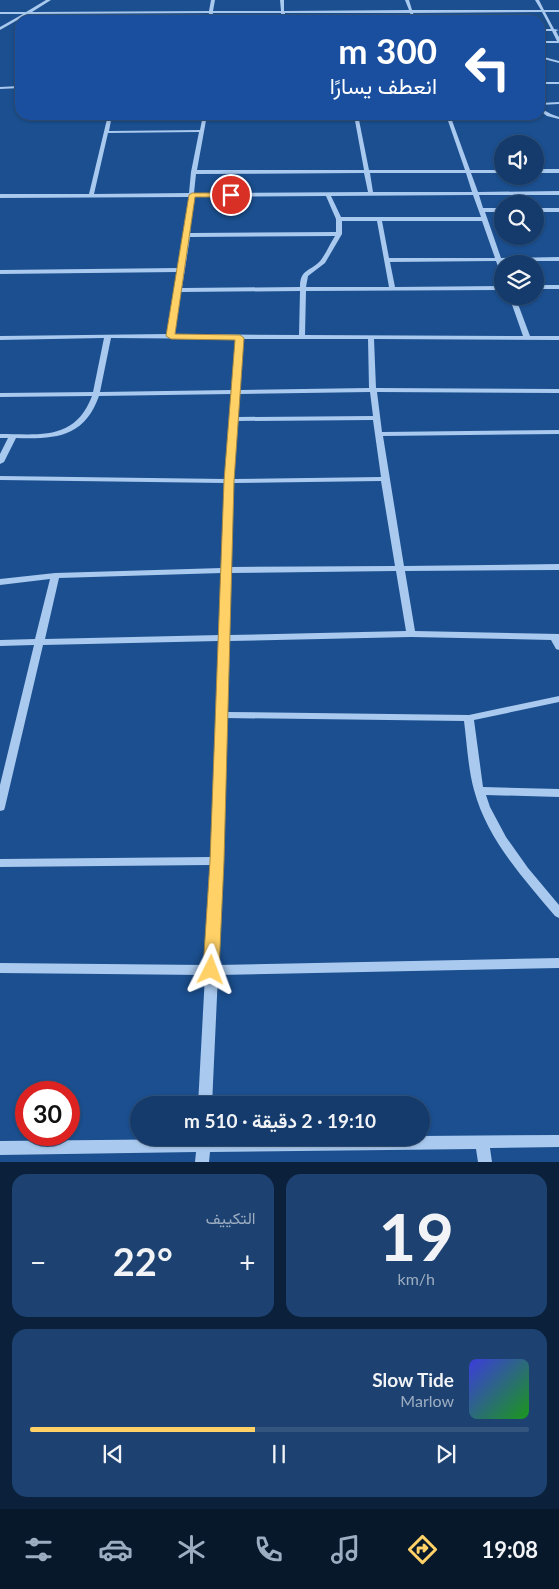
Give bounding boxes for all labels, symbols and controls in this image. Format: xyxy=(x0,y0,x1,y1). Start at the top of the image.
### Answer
text: 300 m xyxy=(338,29,437,71)
icon: left xyxy=(455,35,520,100)
text: انعطف يسارًا xyxy=(330,72,437,99)
map controls xyxy=(494,135,544,305)
button: sound xyxy=(494,135,544,185)
pin xyxy=(210,174,252,216)
icon: arrive xyxy=(217,181,245,209)
button: search xyxy=(494,195,544,245)
button: layers xyxy=(494,255,544,305)
position arrow xyxy=(184,943,236,995)
speed limit sign: 30 xyxy=(15,1081,80,1146)
text: 19:10 · 2 دقيقة · 510 m xyxy=(184,1109,376,1132)
text: 19 xyxy=(379,1197,454,1275)
text: التكييف xyxy=(206,1208,256,1227)
text: 22° xyxy=(113,1238,173,1284)
text: − xyxy=(30,1245,46,1279)
text: + xyxy=(239,1245,256,1279)
text: km/h xyxy=(398,1269,435,1288)
text: Slow Tide xyxy=(372,1368,454,1391)
text: Marlow xyxy=(400,1391,454,1410)
icon: previous xyxy=(99,1440,127,1468)
icon: pause xyxy=(265,1440,293,1468)
icon: next xyxy=(432,1440,460,1468)
icon: filters xyxy=(21,1532,56,1567)
icon: car xyxy=(98,1532,133,1567)
icon: climate xyxy=(174,1532,209,1567)
icon: phone xyxy=(251,1532,286,1567)
icon: music xyxy=(328,1532,363,1567)
icon: directions xyxy=(405,1532,440,1567)
text: 19:08 xyxy=(481,1536,538,1563)

